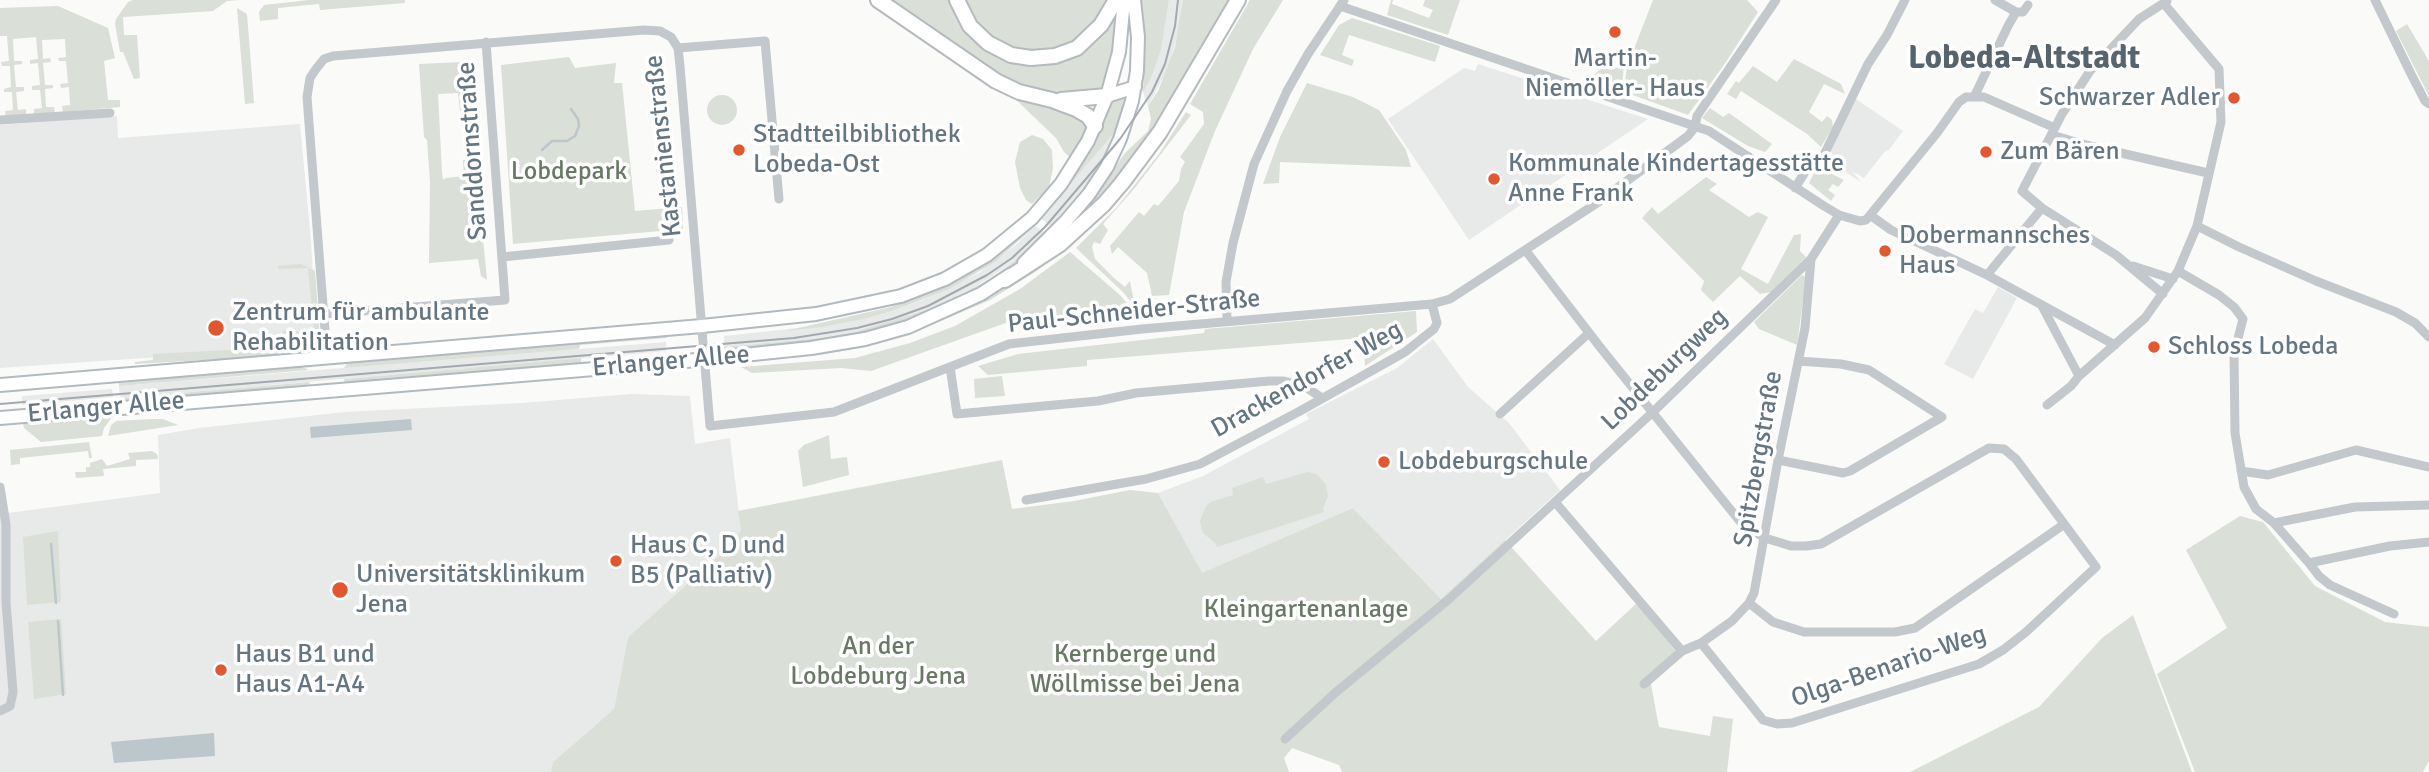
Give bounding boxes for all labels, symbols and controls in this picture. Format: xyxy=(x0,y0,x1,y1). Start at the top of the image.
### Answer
marker: Martin- Niemöller- Haus xyxy=(1607,24,1623,40)
district label: Lobeda-Altstadt xyxy=(1908,39,2140,79)
place label: Martin- Niemöller- Haus xyxy=(1525,43,1705,104)
street label: Kastanienstraße xyxy=(639,53,689,239)
street label: Sanddornstraße xyxy=(451,61,495,241)
place label: Schwarzer Adler xyxy=(2039,82,2220,114)
marker: Schwarzer Adler xyxy=(2226,90,2242,106)
place label: Stadtteilbibliothek Lobeda-Ost xyxy=(753,119,961,180)
place label: Zum Bären xyxy=(2000,136,2120,168)
marker: Stadtteilbibliothek Lobeda-Ost xyxy=(731,142,747,158)
marker: Zum Bären xyxy=(1978,144,1994,160)
place label: Kommunale Kindertagesstätte Anne Frank xyxy=(1508,148,1844,210)
park label: Lobdepark xyxy=(511,156,627,188)
marker: Kommunale Kindertagesstätte Anne Frank xyxy=(1486,171,1502,187)
place label: Dobermannsches Haus xyxy=(1899,220,2090,282)
marker: Dobermannsches Haus xyxy=(1877,243,1893,259)
street label: Paul-Schneider-Straße xyxy=(1006,283,1262,341)
place label: Zentrum für ambulante Rehabilitation xyxy=(232,297,489,358)
street label: Lobdeburgweg xyxy=(1596,302,1734,438)
street label: Drackendorfer Weg xyxy=(1206,315,1408,445)
marker: Zentrum für ambulante Rehabilitation xyxy=(206,318,226,338)
place label: Schloss Lobeda xyxy=(2168,331,2338,363)
marker: Schloss Lobeda xyxy=(2146,339,2162,355)
street label: Erlanger Allee xyxy=(591,340,751,384)
street label: Spitzbergstraße xyxy=(1728,368,1790,550)
street label: Erlanger Allee xyxy=(26,386,186,430)
place label: Lobdeburgschule xyxy=(1398,446,1588,478)
marker: Lobdeburgschule xyxy=(1376,454,1392,470)
place label: Haus C, D und B5 (Palliativ) xyxy=(630,530,785,592)
marker: Haus C, D und B5 (Palliativ) xyxy=(608,553,624,569)
place label: Universitätsklinikum Jena xyxy=(356,559,585,620)
marker: Universitätsklinikum Jena xyxy=(330,580,350,600)
park label: Kleingartenanlage xyxy=(1203,594,1409,626)
street label: Olga-Benario-Weg xyxy=(1787,619,1991,715)
park label: An der Lobdeburg Jena xyxy=(790,631,966,692)
place label: Haus B1 und Haus A1-A4 xyxy=(235,639,375,700)
park label: Kernberge und Wöllmisse bei Jena xyxy=(1030,639,1240,700)
marker: Haus B1 und Haus A1-A4 xyxy=(213,662,229,678)

